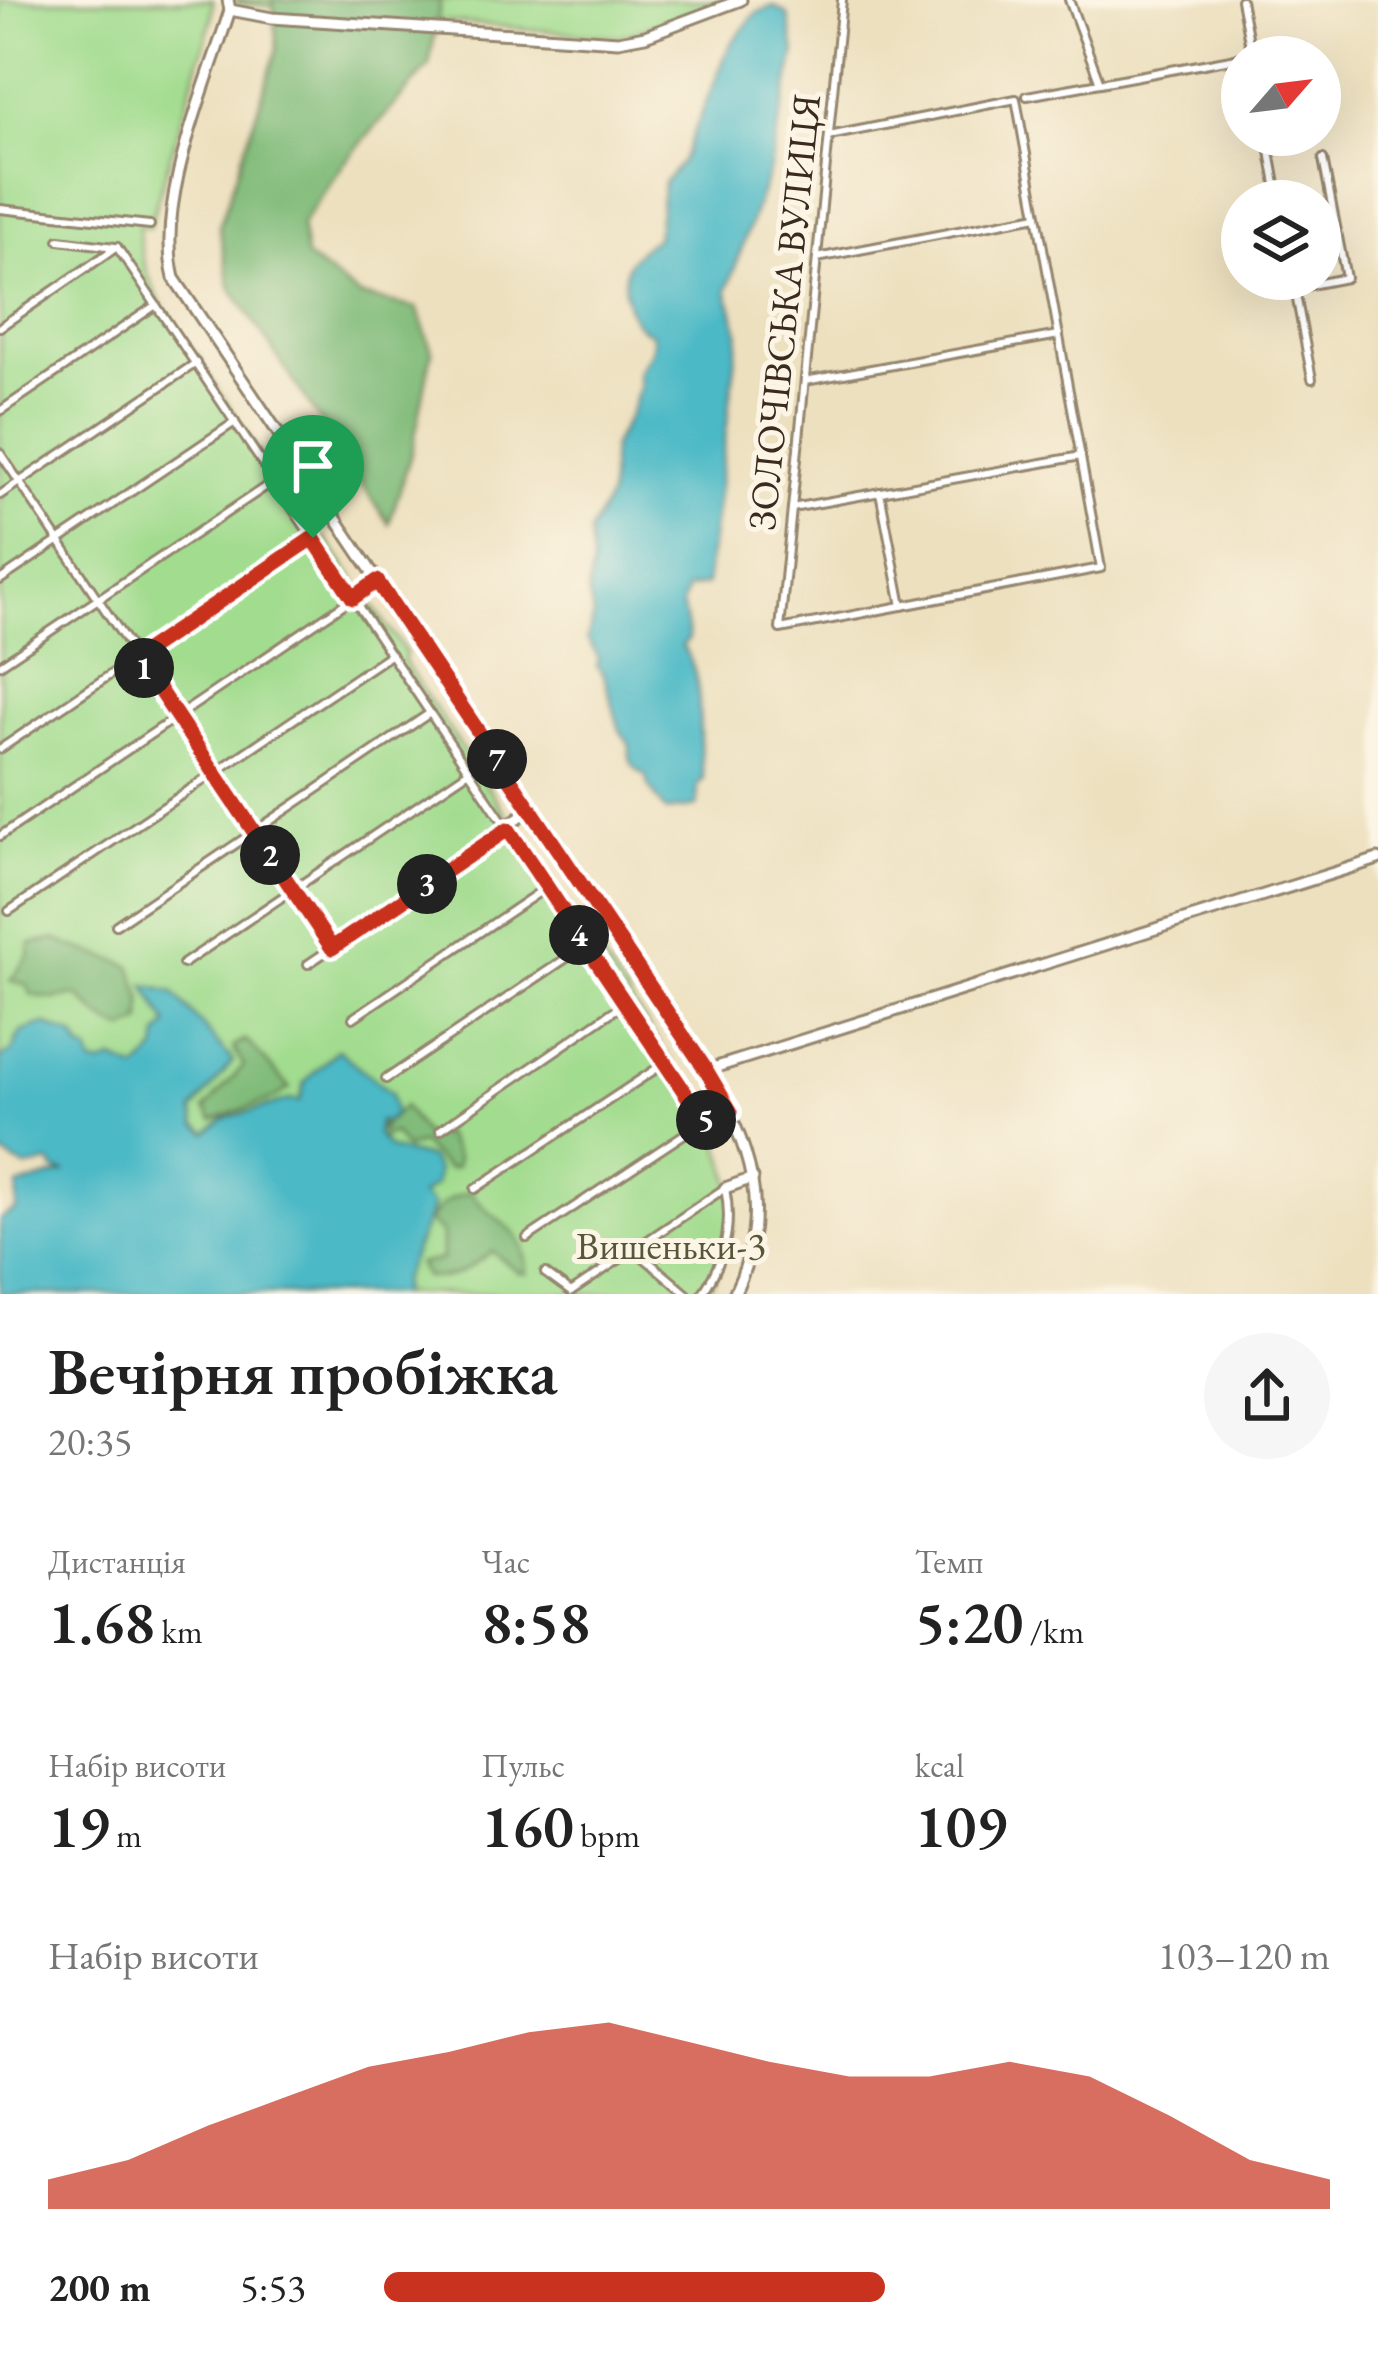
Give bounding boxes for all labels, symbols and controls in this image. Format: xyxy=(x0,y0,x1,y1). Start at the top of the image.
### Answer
north arrow xyxy=(1221,36,1341,156)
map controls xyxy=(1221,36,1341,300)
street label: ЗОЛОЧІВСЬКА ВУЛИЦЯ xyxy=(736,91,832,533)
button: layers xyxy=(1221,180,1341,300)
pin xyxy=(262,415,364,538)
icon: arrive xyxy=(280,433,346,499)
pin: 1 xyxy=(114,638,174,698)
text: 1 xyxy=(135,646,153,689)
pin: 7 xyxy=(467,729,527,789)
text: 7 xyxy=(488,737,506,780)
pin: 2 xyxy=(240,825,300,885)
text: 2 xyxy=(261,833,279,876)
pin: 3 xyxy=(397,854,457,914)
text: 3 xyxy=(418,862,436,905)
pin: 4 xyxy=(549,905,609,965)
text: 4 xyxy=(570,913,588,956)
pin: 5 xyxy=(676,1090,736,1150)
text: 5 xyxy=(697,1098,715,1141)
park label: Вишеньки-3 xyxy=(576,1220,766,1271)
text: Вечірня пробіжка xyxy=(48,1328,557,1414)
button: share xyxy=(1204,1333,1330,1459)
text: 20:35 xyxy=(48,1416,133,1467)
text: Дистанція xyxy=(48,1540,186,1583)
text: Час xyxy=(481,1540,530,1583)
text: Темп xyxy=(915,1540,983,1583)
text: 1.68 xyxy=(48,1583,155,1661)
text: 8:58 xyxy=(481,1583,590,1661)
text: 5:20 xyxy=(915,1583,1023,1661)
text: km xyxy=(155,1610,203,1653)
text: /km xyxy=(1023,1610,1084,1653)
text: Набір висоти xyxy=(48,1744,226,1787)
text: Пульс xyxy=(481,1744,565,1787)
text: kcal xyxy=(915,1744,964,1787)
text: 19 xyxy=(48,1787,110,1865)
text: 160 xyxy=(481,1787,574,1865)
text: 109 xyxy=(915,1787,1007,1865)
text: m xyxy=(110,1814,142,1857)
text: bpm xyxy=(574,1814,640,1857)
text: Набір висоти xyxy=(48,1930,259,1981)
text: 103–120 m xyxy=(1158,1930,1330,1981)
text: 200 m xyxy=(48,2262,151,2313)
text: 5:53 xyxy=(240,2262,306,2313)

